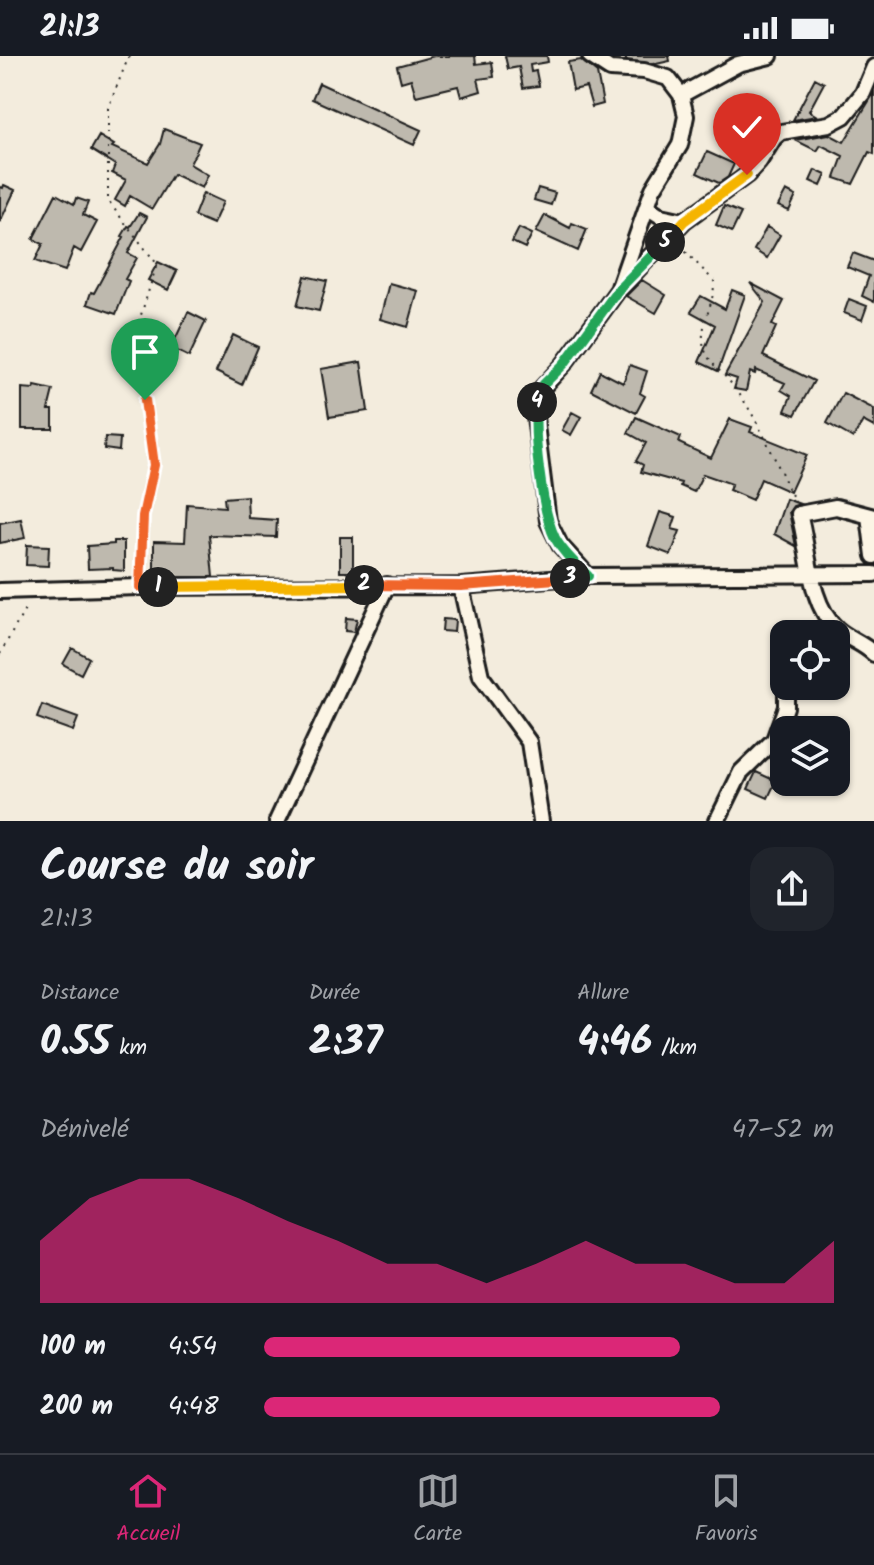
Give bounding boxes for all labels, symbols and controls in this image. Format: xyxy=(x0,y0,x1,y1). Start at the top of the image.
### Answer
text: 21:13 xyxy=(40,4,99,52)
pin xyxy=(713,93,781,175)
icon: check xyxy=(725,105,769,149)
pin: 5 xyxy=(645,222,685,262)
text: 5 xyxy=(659,224,671,259)
pin xyxy=(111,318,179,400)
icon: arrive xyxy=(123,330,167,374)
pin: 4 xyxy=(517,382,557,422)
text: 4 xyxy=(531,384,543,419)
pin: 3 xyxy=(550,558,590,598)
text: 3 xyxy=(564,560,576,595)
pin: 2 xyxy=(344,565,384,605)
pin: 1 xyxy=(138,567,178,607)
text: 2 xyxy=(358,567,370,602)
text: 1 xyxy=(155,569,161,604)
map controls xyxy=(770,620,850,796)
button: locate xyxy=(770,620,850,700)
button: layers xyxy=(770,716,850,796)
text: Course du soir xyxy=(40,833,314,903)
button: share xyxy=(750,847,834,931)
text: 21:13 xyxy=(40,898,93,940)
text: Distance xyxy=(40,976,119,1011)
text: Durée xyxy=(309,976,360,1011)
text: Allure xyxy=(577,976,629,1011)
text: 0.55 xyxy=(40,1011,110,1075)
text: 2:37 xyxy=(309,1011,383,1075)
text: 4:46 xyxy=(577,1011,652,1075)
text: km xyxy=(110,1031,147,1066)
text: /km xyxy=(652,1031,697,1066)
text: Dénivelé xyxy=(40,1109,129,1151)
text: 47–52 m xyxy=(732,1109,834,1151)
text: 100 m xyxy=(40,1326,106,1368)
text: 4:54 xyxy=(168,1326,217,1368)
text: 200 m xyxy=(40,1386,113,1428)
text: 4:48 xyxy=(168,1386,219,1428)
tab: Accueil xyxy=(116,1469,180,1552)
tab: Carte xyxy=(413,1469,462,1552)
tab: Favoris xyxy=(695,1469,758,1552)

